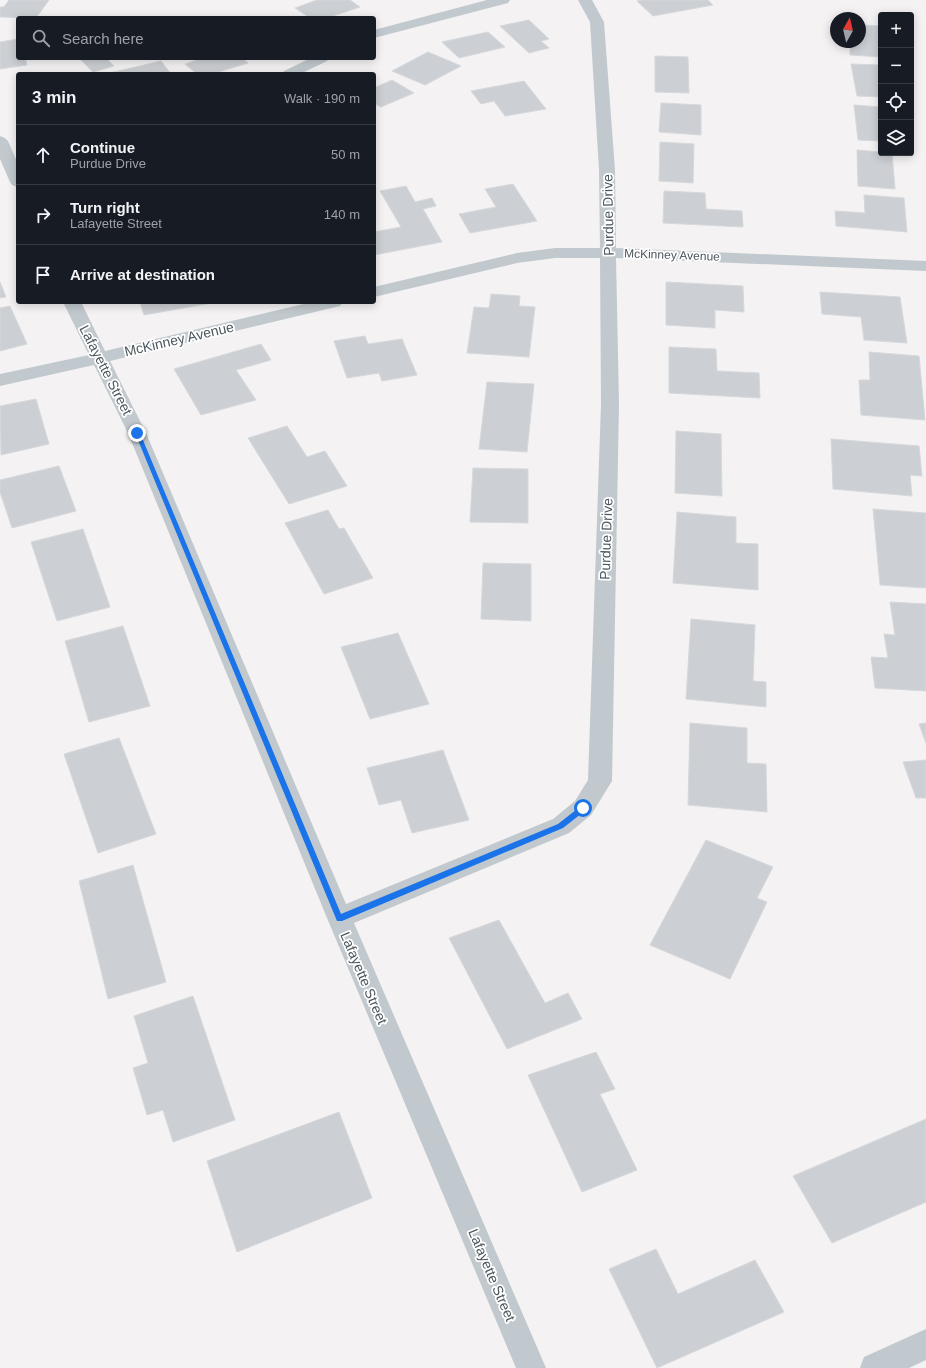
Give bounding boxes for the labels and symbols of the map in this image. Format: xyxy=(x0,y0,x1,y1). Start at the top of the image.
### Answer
north arrow xyxy=(830,12,866,48)
street label: Purdue Drive xyxy=(599,174,617,256)
street label: McKinney Avenue xyxy=(624,246,720,264)
street label: McKinney Avenue xyxy=(123,319,235,359)
street label: Lafayette Street xyxy=(76,322,136,418)
route end xyxy=(128,424,146,442)
street label: Purdue Drive xyxy=(597,498,615,580)
route start xyxy=(574,799,592,817)
street label: Lafayette Street xyxy=(337,929,391,1027)
street label: Lafayette Street xyxy=(465,1226,519,1324)

